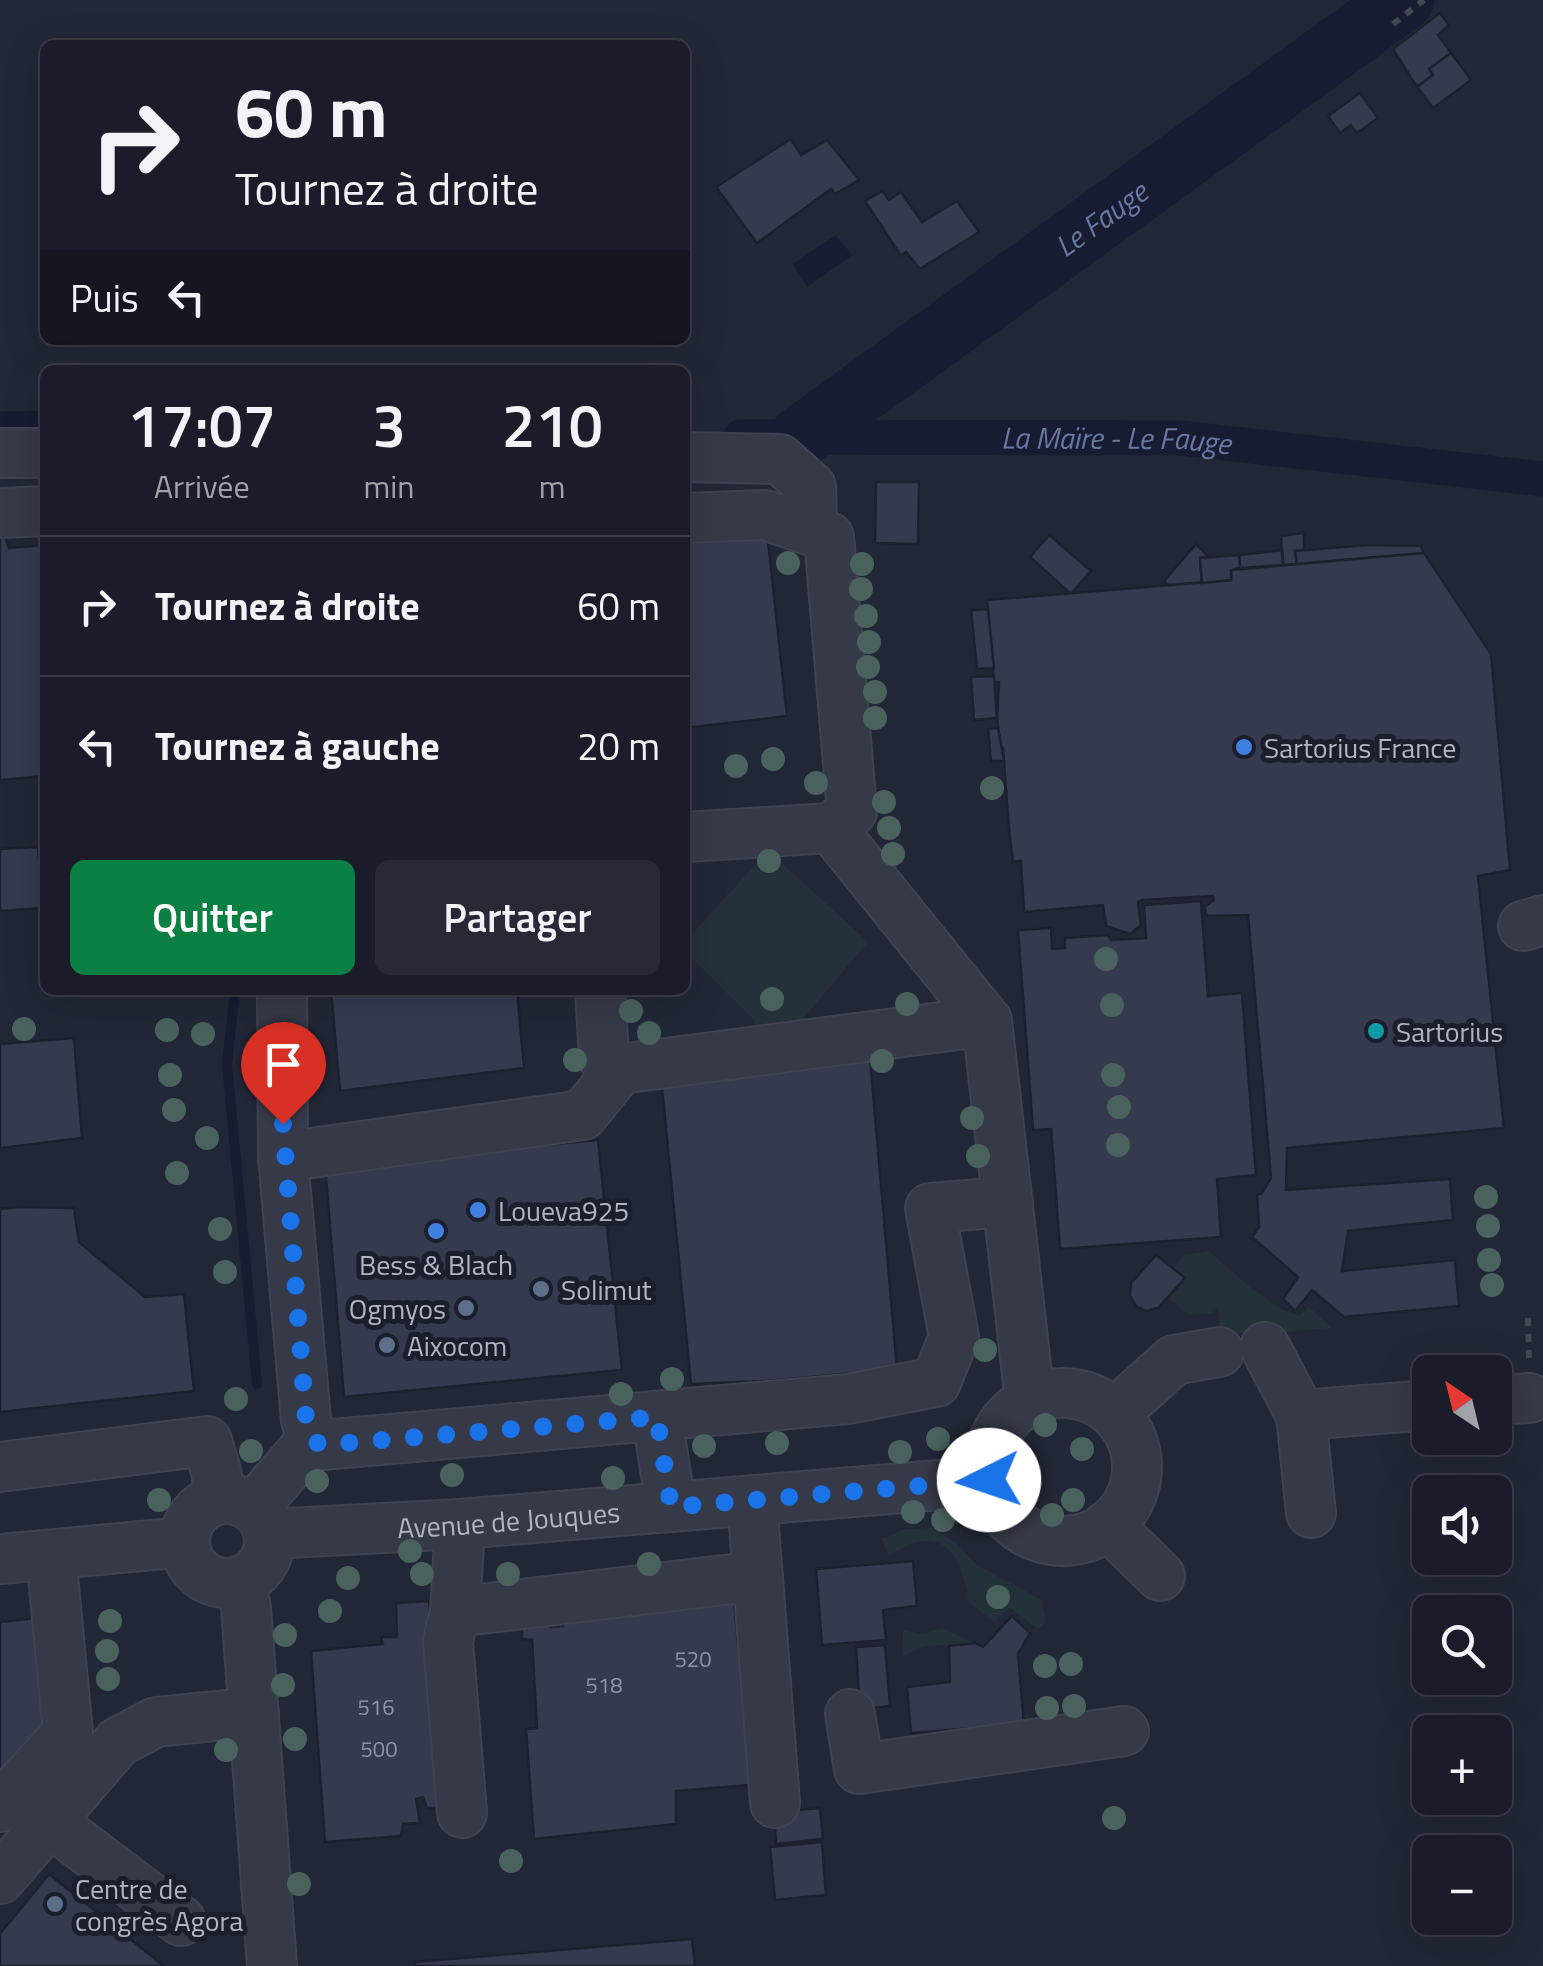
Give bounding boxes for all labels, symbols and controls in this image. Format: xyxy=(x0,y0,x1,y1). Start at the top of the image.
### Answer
text: 60 m xyxy=(235,58,388,164)
icon: right xyxy=(70,80,200,210)
text: Tournez à droite xyxy=(235,154,539,222)
water label: Le Fauge xyxy=(1045,168,1159,268)
text: Puis xyxy=(70,269,139,327)
icon: left xyxy=(159,270,214,325)
text: 17:07 xyxy=(127,379,276,470)
text: 3 xyxy=(372,379,406,470)
text: 210 xyxy=(502,379,603,470)
water label: La Maïre - Le Fauge xyxy=(1001,415,1235,467)
text: Arrivée xyxy=(154,462,250,510)
text: min xyxy=(363,462,414,510)
text: m xyxy=(539,462,566,510)
text: Tournez à droite xyxy=(155,577,420,635)
text: 60 m xyxy=(577,577,660,635)
icon: right xyxy=(70,579,125,634)
text: Tournez à gauche xyxy=(155,717,440,775)
text: 20 m xyxy=(577,717,660,775)
icon: left xyxy=(70,719,125,774)
place label: Sartorius France xyxy=(1264,726,1456,769)
marker: Sartorius France xyxy=(1233,736,1255,758)
button: Quitter xyxy=(70,860,355,975)
button: Partager xyxy=(375,860,660,975)
place label: Sartorius xyxy=(1396,1010,1503,1053)
marker: Sartorius xyxy=(1365,1020,1387,1042)
pin xyxy=(241,1022,326,1125)
icon: arrive xyxy=(256,1037,311,1092)
place label: Loueva925 xyxy=(498,1189,629,1232)
marker: Loueva925 xyxy=(467,1199,489,1221)
marker: Bess & Blach xyxy=(425,1220,447,1242)
place label: Bess & Blach xyxy=(359,1243,513,1286)
place label: Solimut xyxy=(561,1268,652,1311)
marker: Solimut xyxy=(530,1278,552,1300)
place label: Ogmyos xyxy=(349,1287,446,1330)
marker: Ogmyos xyxy=(455,1297,477,1319)
place label: Aixocom xyxy=(407,1324,507,1367)
marker: Aixocom xyxy=(376,1334,398,1356)
north arrow xyxy=(1412,1355,1512,1455)
map controls xyxy=(1412,1355,1512,1935)
position arrow xyxy=(937,1428,1041,1532)
button: sound xyxy=(1412,1475,1512,1575)
street label: Avenue de Jouques xyxy=(396,1490,622,1549)
button: search xyxy=(1412,1595,1512,1695)
house number: 520 xyxy=(675,1642,711,1676)
house number: 518 xyxy=(586,1668,622,1702)
house number: 516 xyxy=(358,1690,394,1724)
button: + xyxy=(1412,1715,1512,1815)
house number: 500 xyxy=(361,1732,397,1766)
button: − xyxy=(1412,1835,1512,1935)
place label: Centre de congrès Agora xyxy=(75,1867,243,1942)
marker: Centre de congrès Agora xyxy=(44,1893,66,1915)

